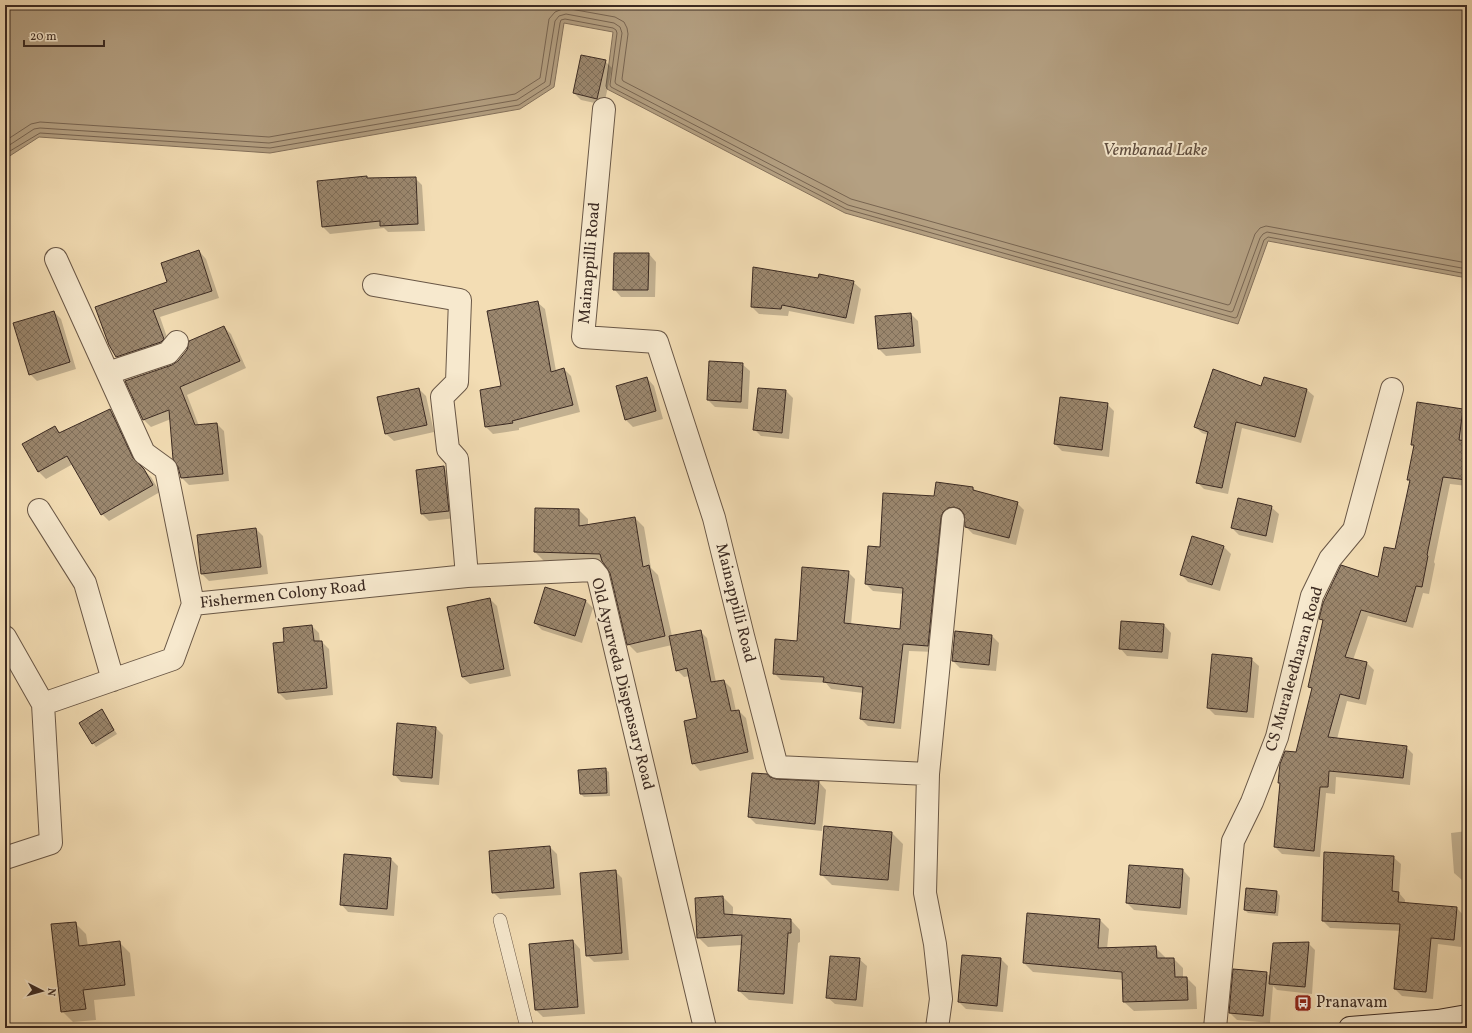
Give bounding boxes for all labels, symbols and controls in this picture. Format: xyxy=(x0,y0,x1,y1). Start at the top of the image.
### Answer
scale bar xyxy=(24,22,104,48)
text: 20 m xyxy=(30,29,57,45)
water label: Vembanad Lake xyxy=(1103,139,1208,162)
street label: Mainappilli Road xyxy=(574,201,606,325)
street label: Mainappilli Road xyxy=(710,541,760,665)
street label: Fishermen Colony Road xyxy=(199,575,367,615)
street label: Old Ayurveda Dispensary Road xyxy=(585,576,659,792)
street label: CS Muraleedharan Road xyxy=(1261,584,1329,754)
north arrow xyxy=(22,971,62,1011)
text: N xyxy=(43,987,58,997)
place label: Pranavam xyxy=(1316,992,1388,1014)
bus stop icon: Pranavam xyxy=(1293,993,1313,1013)

